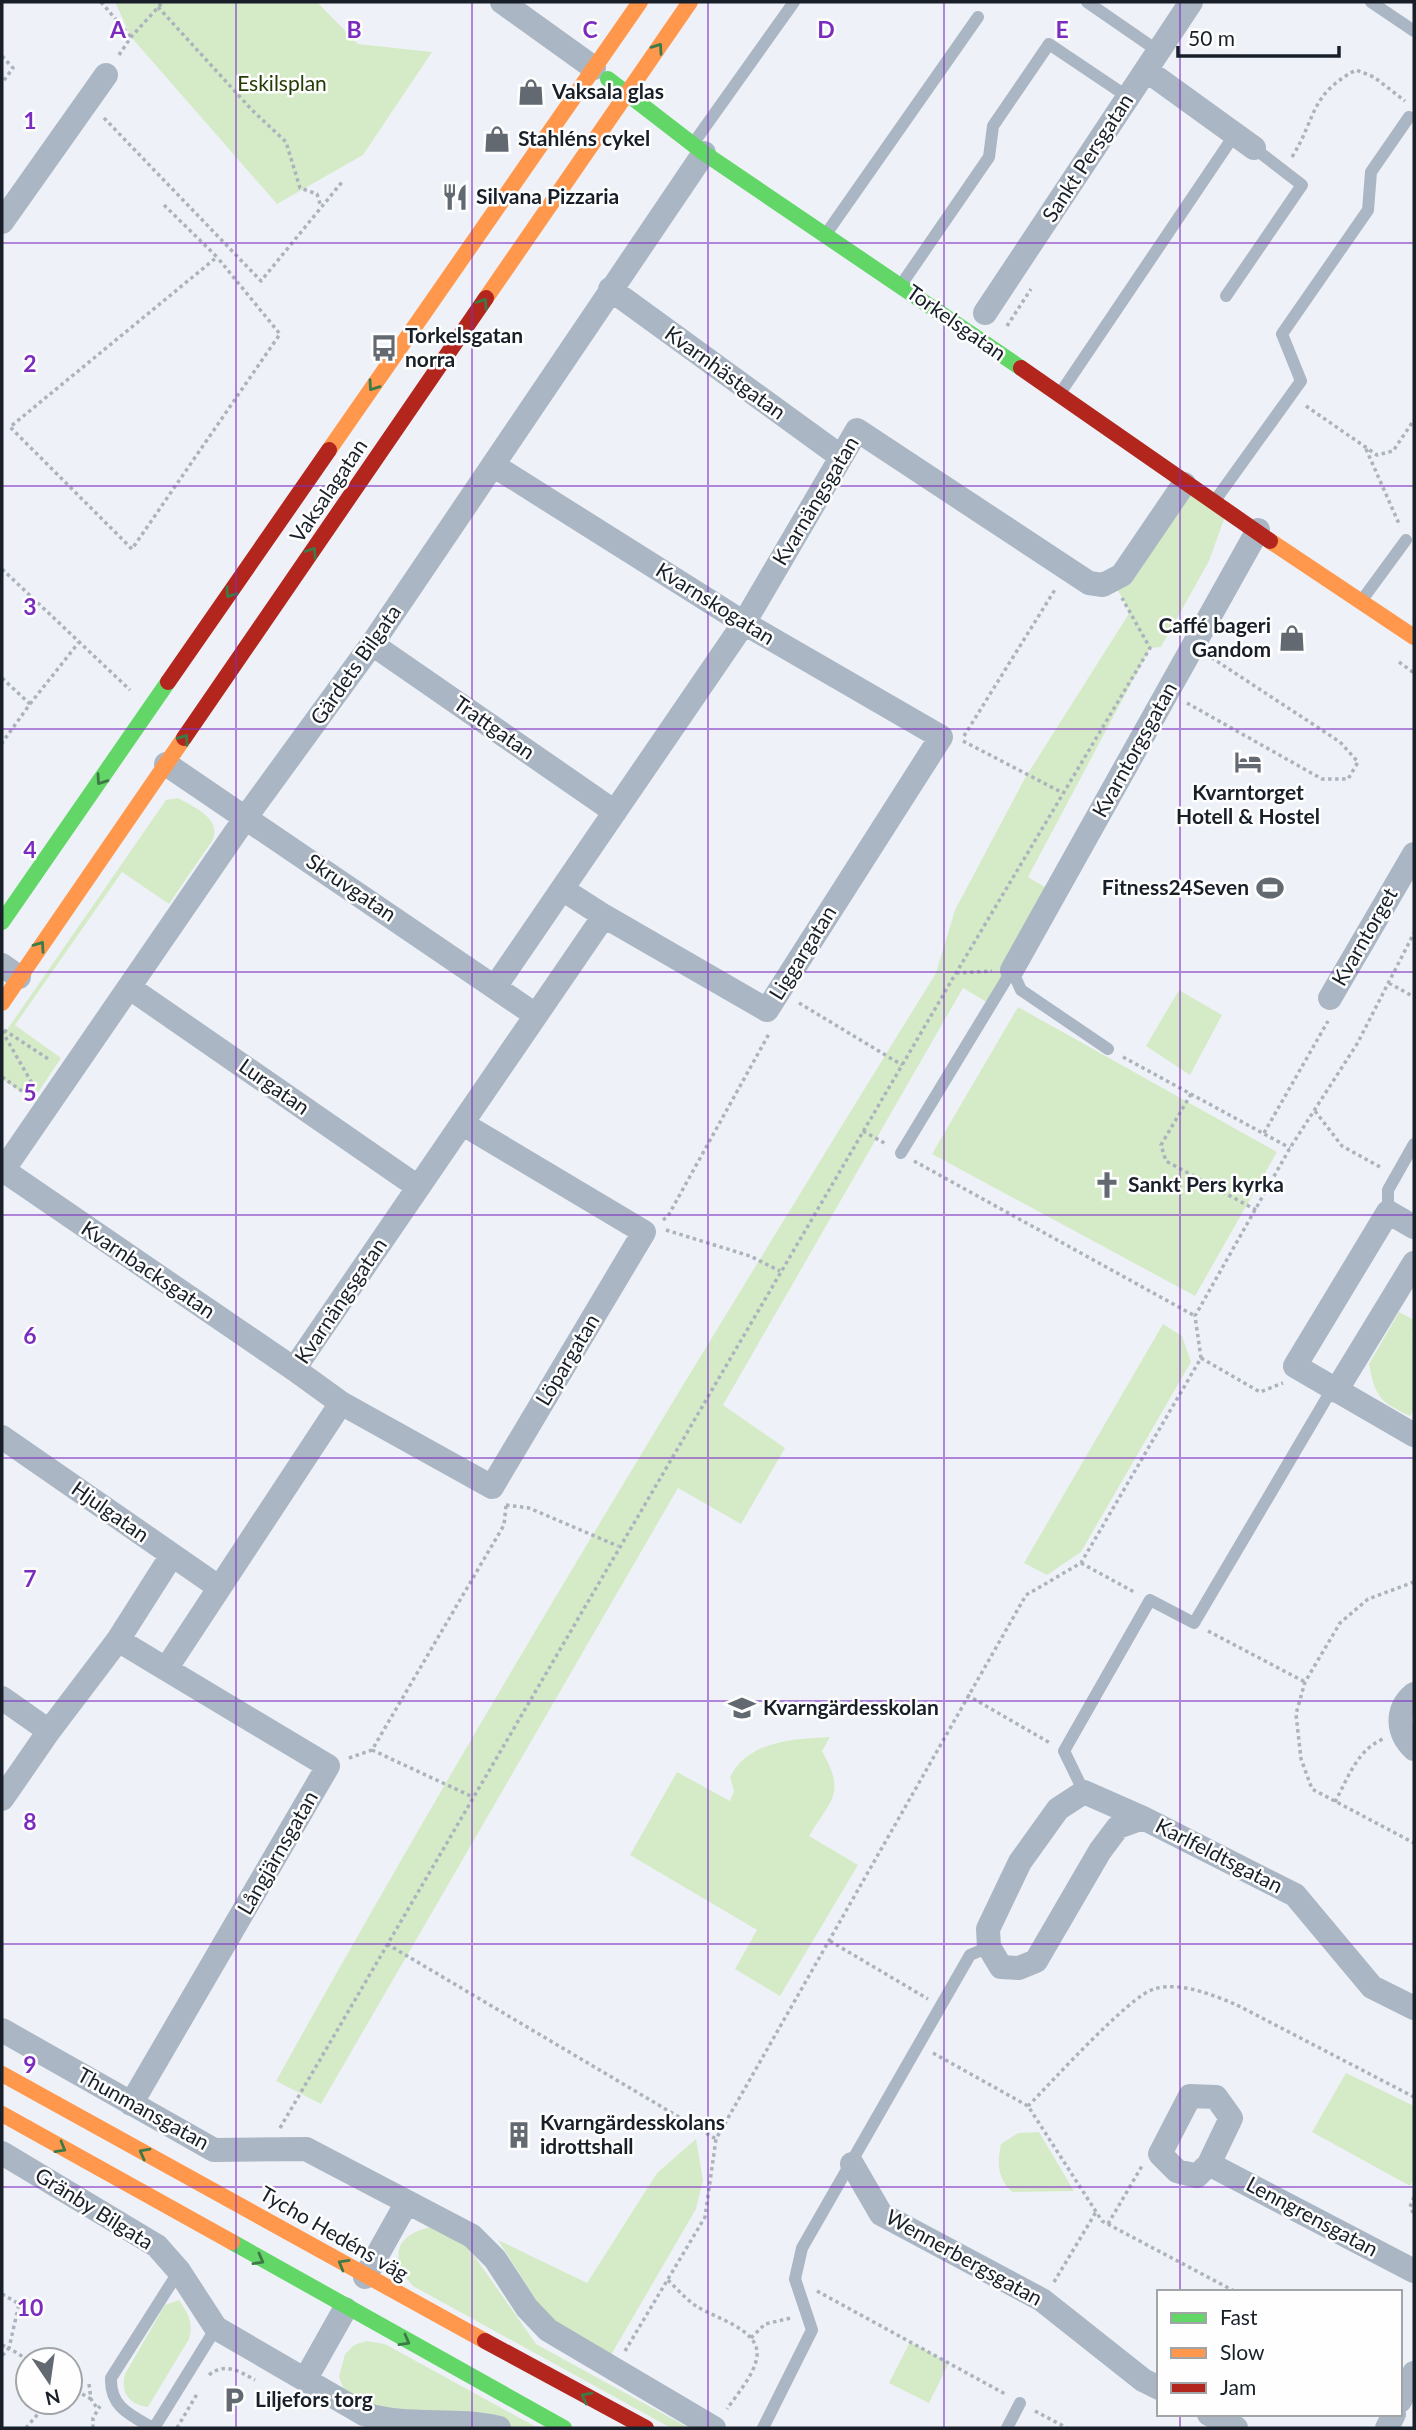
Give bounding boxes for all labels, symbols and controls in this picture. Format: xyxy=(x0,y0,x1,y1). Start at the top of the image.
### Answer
scale bar xyxy=(1178,14,1339,58)
text: A xyxy=(109,15,127,43)
text: B xyxy=(346,15,362,43)
text: C xyxy=(582,15,598,43)
text: D xyxy=(817,15,835,43)
text: E xyxy=(1055,15,1069,43)
text: 50 m xyxy=(1188,25,1235,50)
one-way arrow xyxy=(650,43,662,56)
park label: Eskilsplan xyxy=(237,70,327,95)
shop icon: Vaksala glas xyxy=(516,77,546,107)
place label: Vaksala glas xyxy=(551,78,664,103)
street label: Sankt Persgatan xyxy=(1036,88,1137,226)
text: 1 xyxy=(23,106,37,134)
shop icon: Stahléns cykel xyxy=(482,124,512,154)
place label: Stahléns cykel xyxy=(518,125,650,150)
restaurant icon: Silvana Pizzaria xyxy=(440,182,470,212)
place label: Silvana Pizzaria xyxy=(476,183,619,208)
street label: Torkelsgatan xyxy=(902,278,1011,365)
one-way arrow xyxy=(475,298,487,311)
street label: Kvarnhästgatan xyxy=(661,320,791,424)
place label: Torkelsgatan norra xyxy=(405,322,523,371)
bus stop icon: Torkelsgatan norra xyxy=(369,333,399,363)
text: 2 xyxy=(23,349,37,377)
one-way arrow xyxy=(369,378,381,391)
street label: Kvarnängsgatan xyxy=(766,431,863,569)
street label: Vaksalagatan xyxy=(284,434,372,547)
one-way arrow xyxy=(304,546,317,559)
street label: Kvarnskogatan xyxy=(652,556,780,649)
one-way arrow xyxy=(225,586,238,599)
text: 3 xyxy=(23,592,37,620)
street label: Gärdets Bilgata xyxy=(304,600,405,729)
place label: Caffé bageri Gandom xyxy=(1158,612,1271,661)
shop icon: Caffé bageri Gandom xyxy=(1277,623,1307,653)
street label: Kvarntorgsgatan xyxy=(1086,677,1181,821)
street label: Trattgatan xyxy=(450,690,540,764)
one-way arrow xyxy=(176,734,188,747)
hotel icon: Kvarntorget Hotell & Hostel xyxy=(1233,747,1263,777)
one-way arrow xyxy=(97,772,109,785)
place label: Kvarntorget Hotell & Hostel xyxy=(1176,779,1320,828)
text: 4 xyxy=(23,835,37,863)
street label: Skruvgatan xyxy=(302,848,401,926)
sports icon: Fitness24Seven xyxy=(1255,873,1285,903)
place label: Fitness24Seven xyxy=(1102,874,1249,899)
street label: Kvarntorget xyxy=(1326,882,1402,990)
street label: Liggargatan xyxy=(763,900,841,1004)
one-way arrow xyxy=(32,941,45,954)
street label: Lurgatan xyxy=(235,1053,315,1119)
text: 5 xyxy=(23,1078,37,1106)
church icon: Sankt Pers kyrka xyxy=(1092,1170,1122,1200)
place label: Sankt Pers kyrka xyxy=(1128,1171,1284,1196)
street label: Kvarnbacksgatan xyxy=(77,1215,221,1323)
street label: Kvarnängsgatan xyxy=(289,1233,391,1368)
street label: Löpargatan xyxy=(530,1309,604,1410)
text: 6 xyxy=(23,1321,37,1349)
street label: Hjulgatan xyxy=(67,1475,154,1546)
text: 7 xyxy=(23,1564,37,1592)
school or university icon: Kvarngärdesskolan xyxy=(727,1693,757,1723)
place label: Kvarngärdesskolan xyxy=(763,1694,939,1719)
street label: Långjärnsgatan xyxy=(231,1786,322,1919)
text: 8 xyxy=(23,1807,37,1835)
street label: Karlfeldtsgatan xyxy=(1152,1812,1287,1897)
text: 9 xyxy=(23,2050,37,2078)
street label: Thunmansgatan xyxy=(73,2061,214,2154)
place label: Kvarngärdesskolans idrottshall xyxy=(540,2109,725,2158)
building icon: Kvarngärdesskolans idrottshall xyxy=(504,2120,534,2150)
one-way arrow xyxy=(53,2140,66,2153)
one-way arrow xyxy=(139,2148,152,2161)
street label: Gränby Bilgata xyxy=(31,2161,158,2254)
street label: Lenngrensgatan xyxy=(1243,2171,1383,2261)
street label: Tycho Hedéns väg xyxy=(256,2180,414,2285)
street label: Wennerbergsgatan xyxy=(882,2203,1047,2310)
one-way arrow xyxy=(252,2252,264,2265)
one-way arrow xyxy=(338,2259,350,2272)
legend xyxy=(1157,2290,1402,2416)
text: 10 xyxy=(17,2293,43,2321)
text: Fast xyxy=(1220,2304,1258,2329)
one-way arrow xyxy=(398,2333,410,2346)
text: Slow xyxy=(1220,2339,1265,2364)
north arrow xyxy=(14,2346,84,2416)
text: Jam xyxy=(1220,2374,1256,2399)
text: N xyxy=(43,2385,63,2411)
parking icon: Liljefors torg xyxy=(219,2385,249,2415)
place label: Liljefors torg xyxy=(255,2386,373,2411)
one-way arrow xyxy=(580,2391,593,2405)

